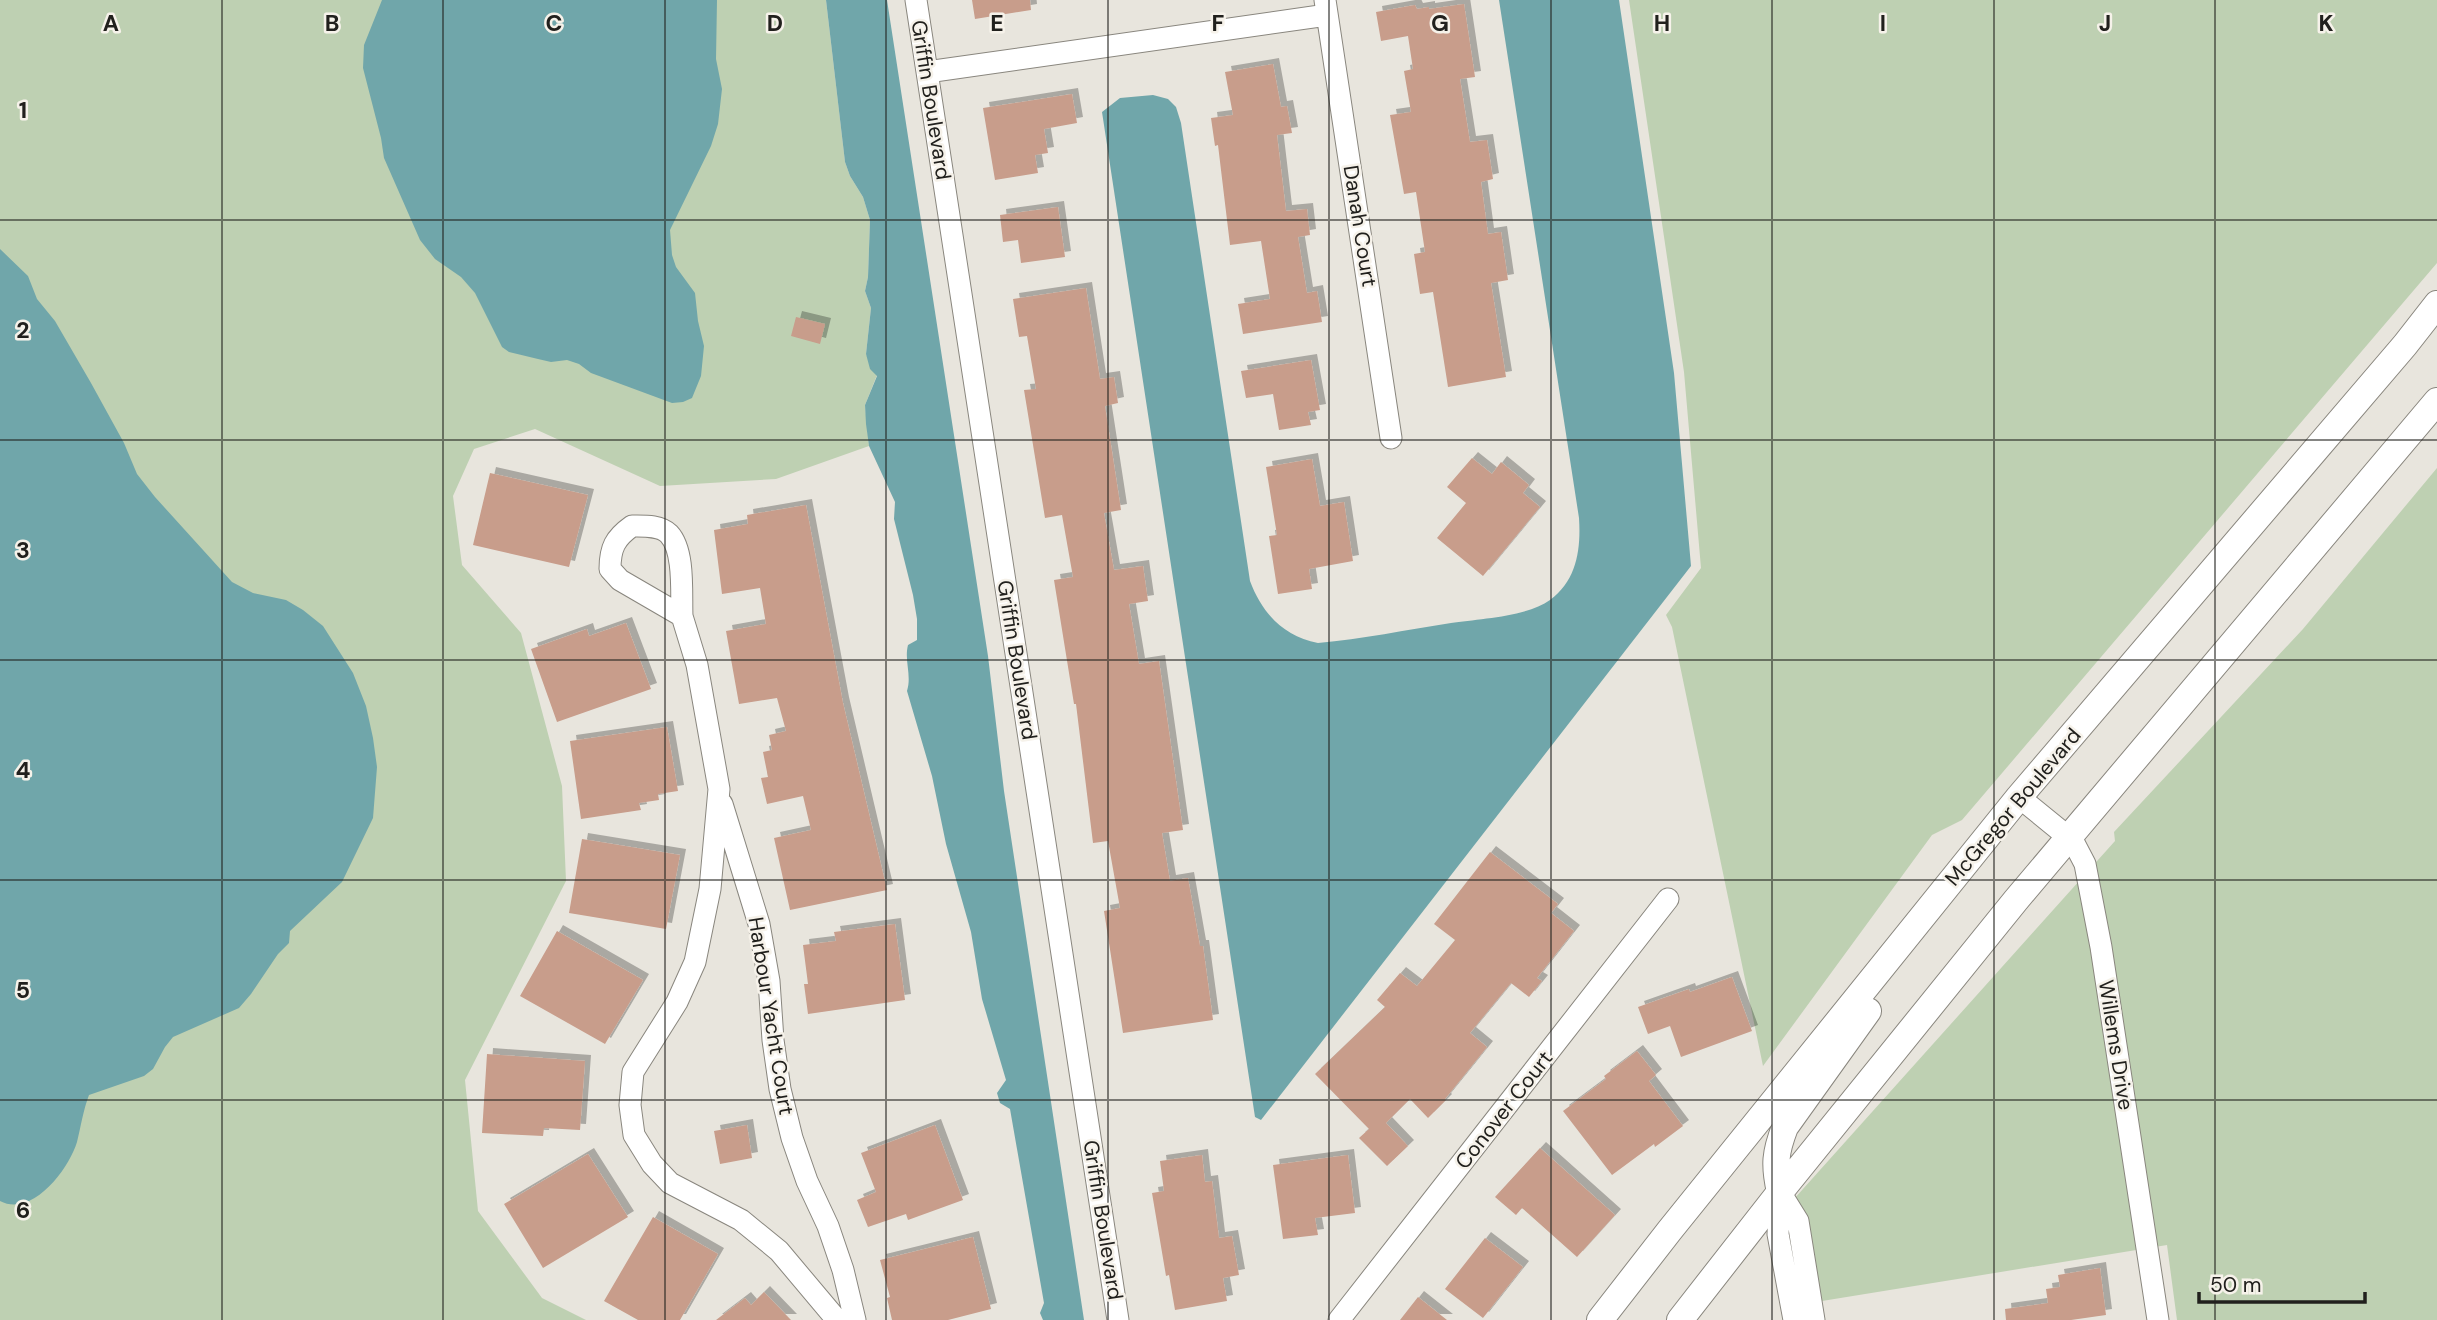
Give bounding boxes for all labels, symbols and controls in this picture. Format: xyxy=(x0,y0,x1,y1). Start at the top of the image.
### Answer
text: A xyxy=(103,8,119,38)
text: B xyxy=(325,8,339,38)
text: C xyxy=(546,8,562,38)
text: D xyxy=(767,8,783,38)
text: E xyxy=(990,8,1004,38)
text: F xyxy=(1212,8,1225,38)
text: G xyxy=(1431,8,1449,38)
text: H xyxy=(1654,8,1670,38)
text: I xyxy=(1880,8,1886,38)
text: J xyxy=(2099,8,2111,38)
text: K xyxy=(2318,8,2334,38)
street label: Griffin Boulevard xyxy=(905,18,957,182)
text: 1 xyxy=(19,95,27,125)
street label: Danah Court xyxy=(1337,163,1383,289)
text: 2 xyxy=(16,315,30,345)
text: 3 xyxy=(16,535,30,565)
street label: Griffin Boulevard xyxy=(991,578,1043,742)
street label: McGregor Boulevard xyxy=(1939,722,2087,892)
text: 4 xyxy=(16,755,31,785)
street label: Harbour Yacht Court xyxy=(742,915,800,1117)
text: 5 xyxy=(16,975,30,1005)
street label: Willems Drive xyxy=(2092,978,2140,1112)
street label: Conover Court xyxy=(1449,1045,1559,1175)
street label: Griffin Boulevard xyxy=(1077,1138,1129,1302)
text: 6 xyxy=(16,1195,30,1225)
scale bar xyxy=(2199,1260,2365,1304)
text: 50 m xyxy=(2210,1271,2261,1299)

